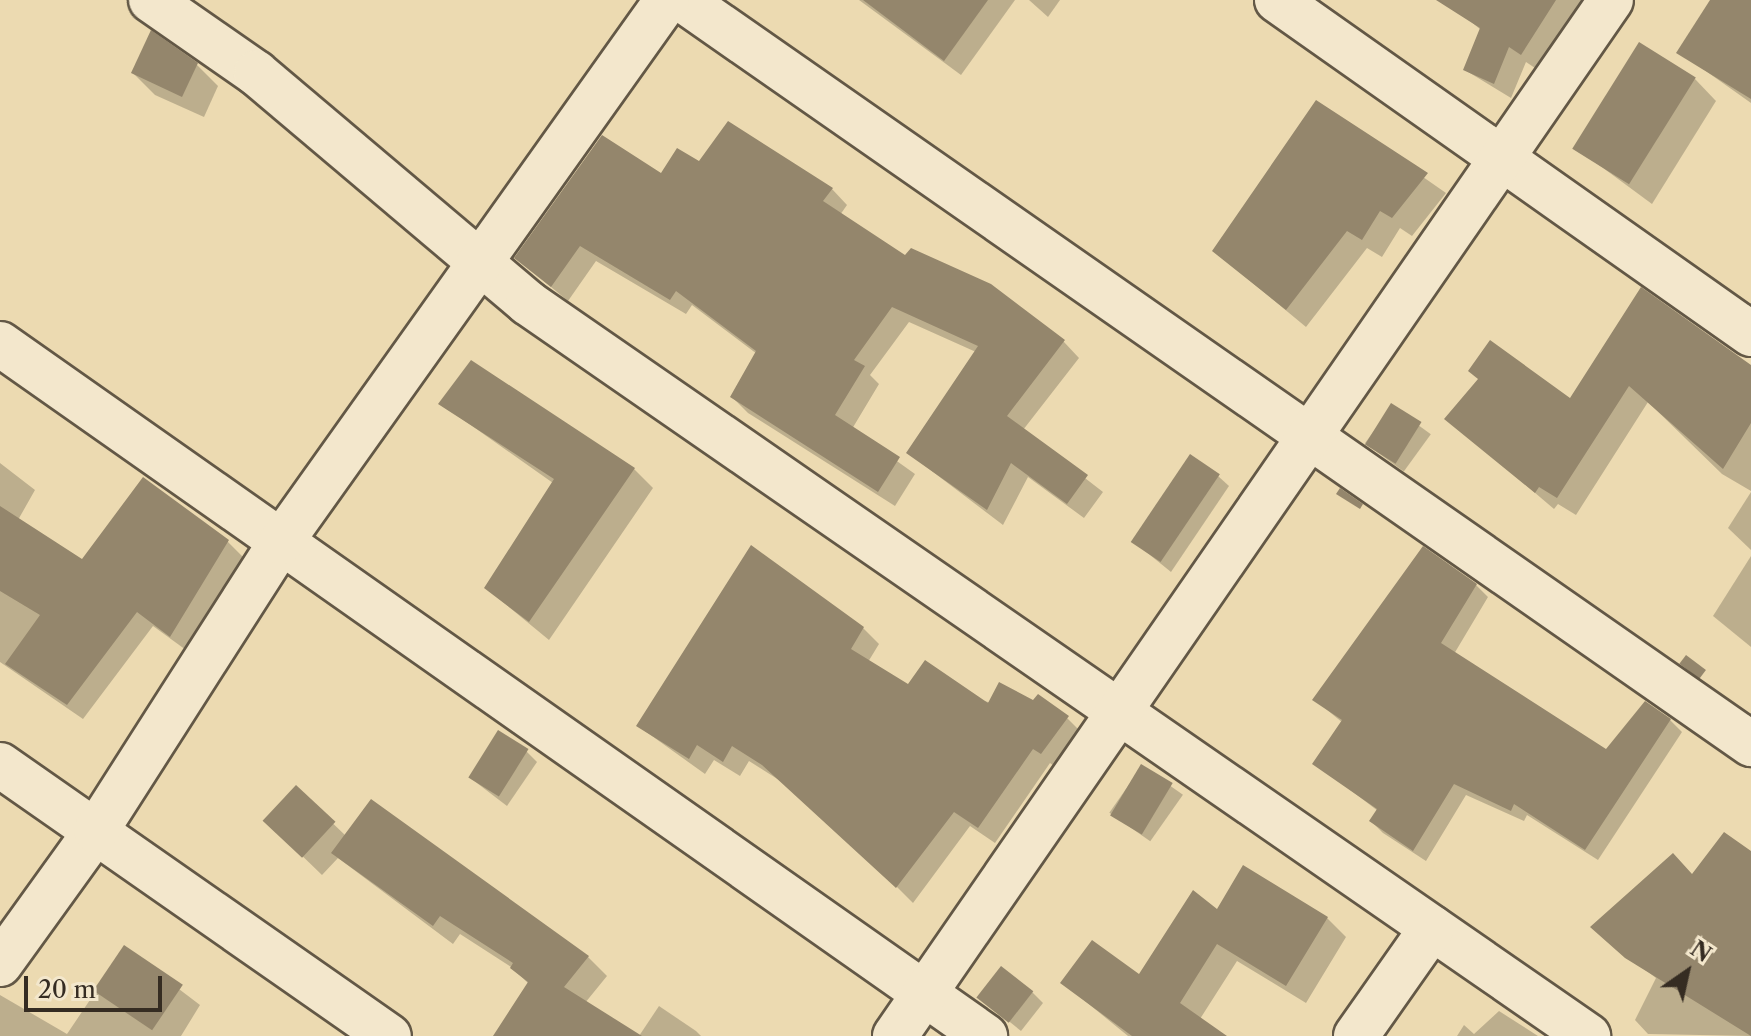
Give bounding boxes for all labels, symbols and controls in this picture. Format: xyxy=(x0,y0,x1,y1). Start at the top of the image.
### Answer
north arrow xyxy=(1647,932,1727,1012)
text: N xyxy=(1685,935,1716,968)
scale bar xyxy=(28,960,166,1010)
text: 20 m xyxy=(38,975,96,1004)

